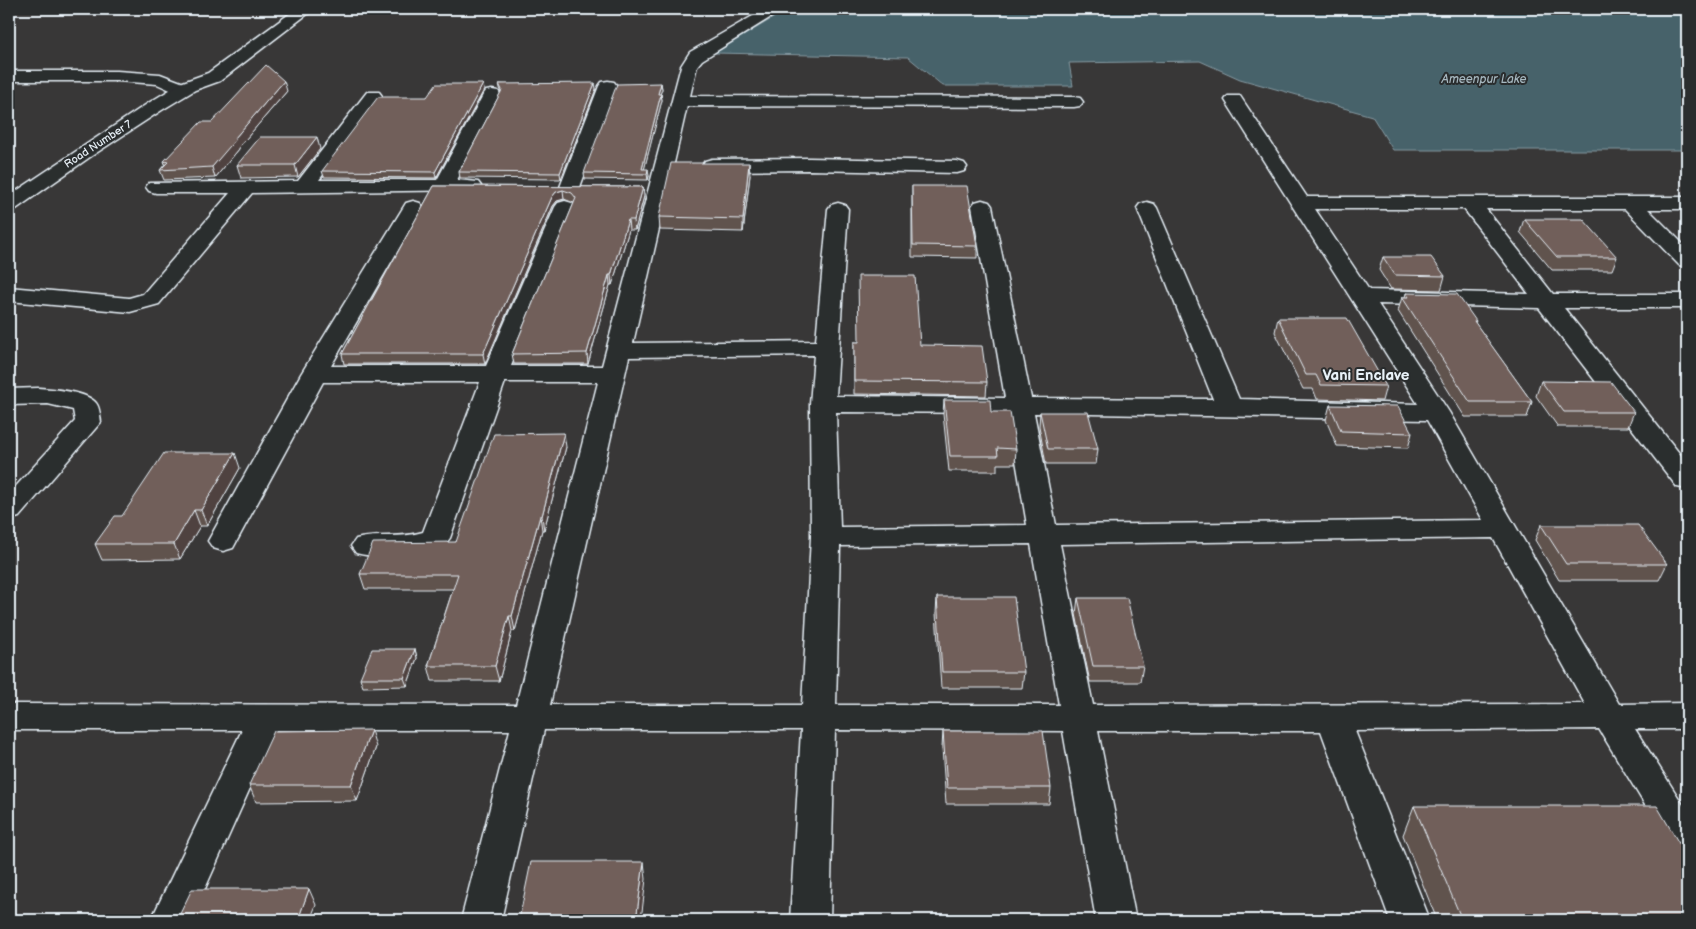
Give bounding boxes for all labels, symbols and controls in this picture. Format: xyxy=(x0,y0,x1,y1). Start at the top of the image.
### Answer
water label: Ameenpur Lake xyxy=(1441,72,1526,87)
street label: Road Number 7 xyxy=(62,117,135,171)
district label: Vani Enclave xyxy=(1323,366,1410,385)

